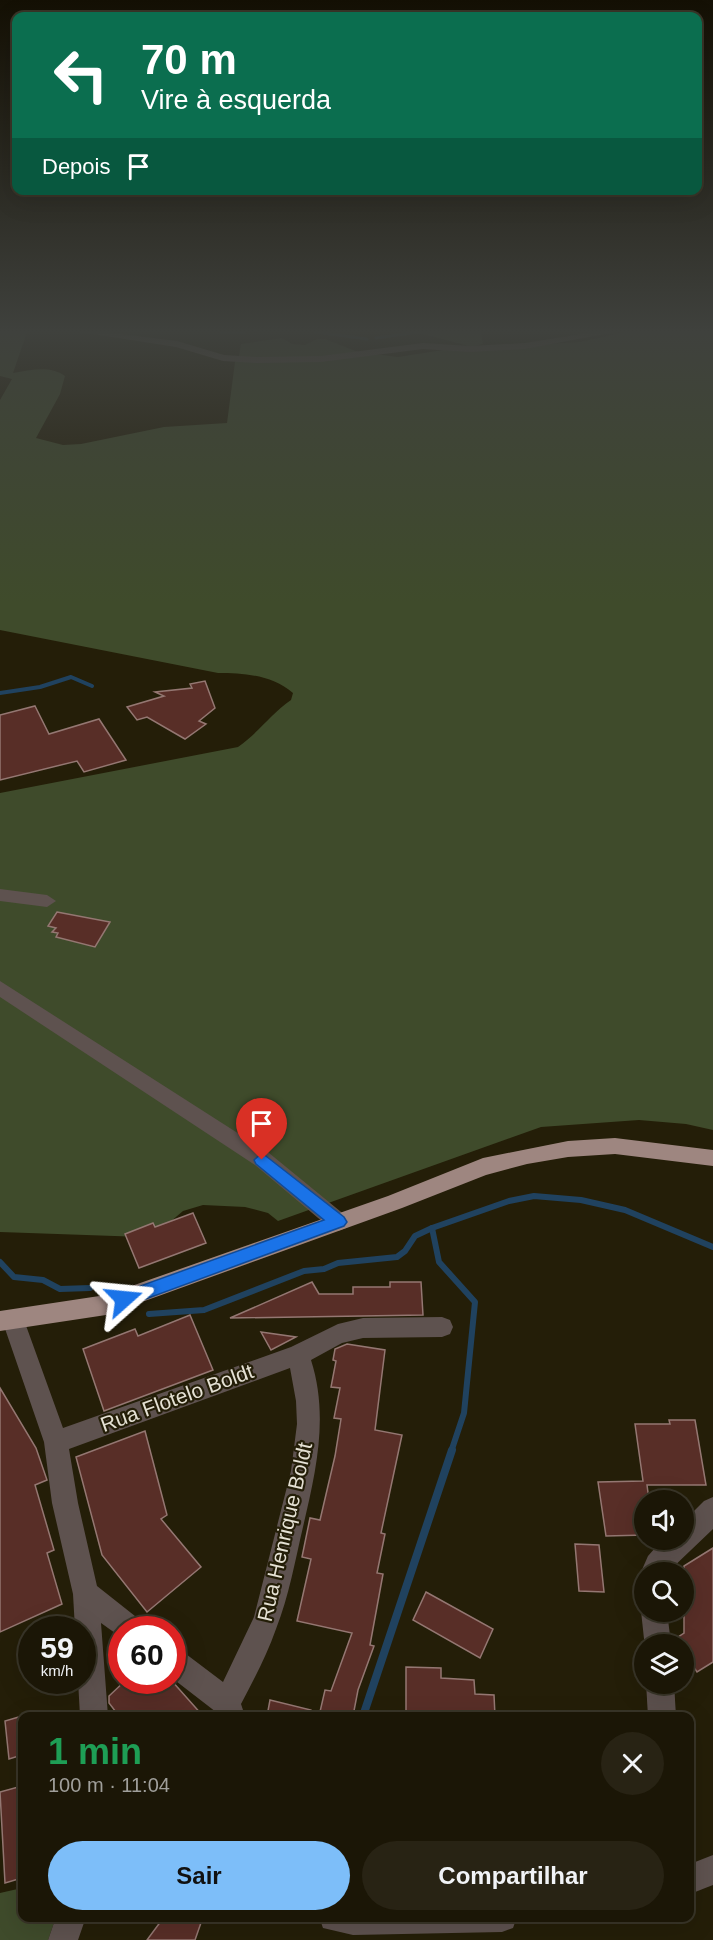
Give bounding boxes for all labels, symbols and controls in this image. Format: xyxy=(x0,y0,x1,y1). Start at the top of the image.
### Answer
icon: left xyxy=(42,36,120,114)
text: 70 m xyxy=(141,36,237,83)
text: Vire à esquerda xyxy=(141,85,331,115)
icon: arrive xyxy=(122,150,155,183)
text: Depois xyxy=(42,154,110,179)
pin xyxy=(236,1098,287,1160)
icon: arrive xyxy=(245,1107,278,1140)
position arrow xyxy=(92,1267,156,1331)
street label: Rua Flotelo Boldt xyxy=(97,1359,257,1436)
street label: Rua Henrique Boldt xyxy=(253,1440,316,1624)
map controls xyxy=(634,1490,694,1694)
button: sound xyxy=(634,1490,694,1550)
button: search xyxy=(634,1562,694,1622)
speed limit sign: 60 xyxy=(108,1616,186,1694)
text: 59 xyxy=(40,1631,74,1664)
button: layers xyxy=(634,1634,694,1694)
text: km/h xyxy=(41,1662,73,1679)
text: 1 min xyxy=(48,1731,142,1772)
button: close xyxy=(601,1732,664,1795)
text: 100 m · 11:04 xyxy=(48,1774,170,1796)
button: Sair xyxy=(48,1841,350,1910)
button: Compartilhar xyxy=(362,1841,664,1910)

